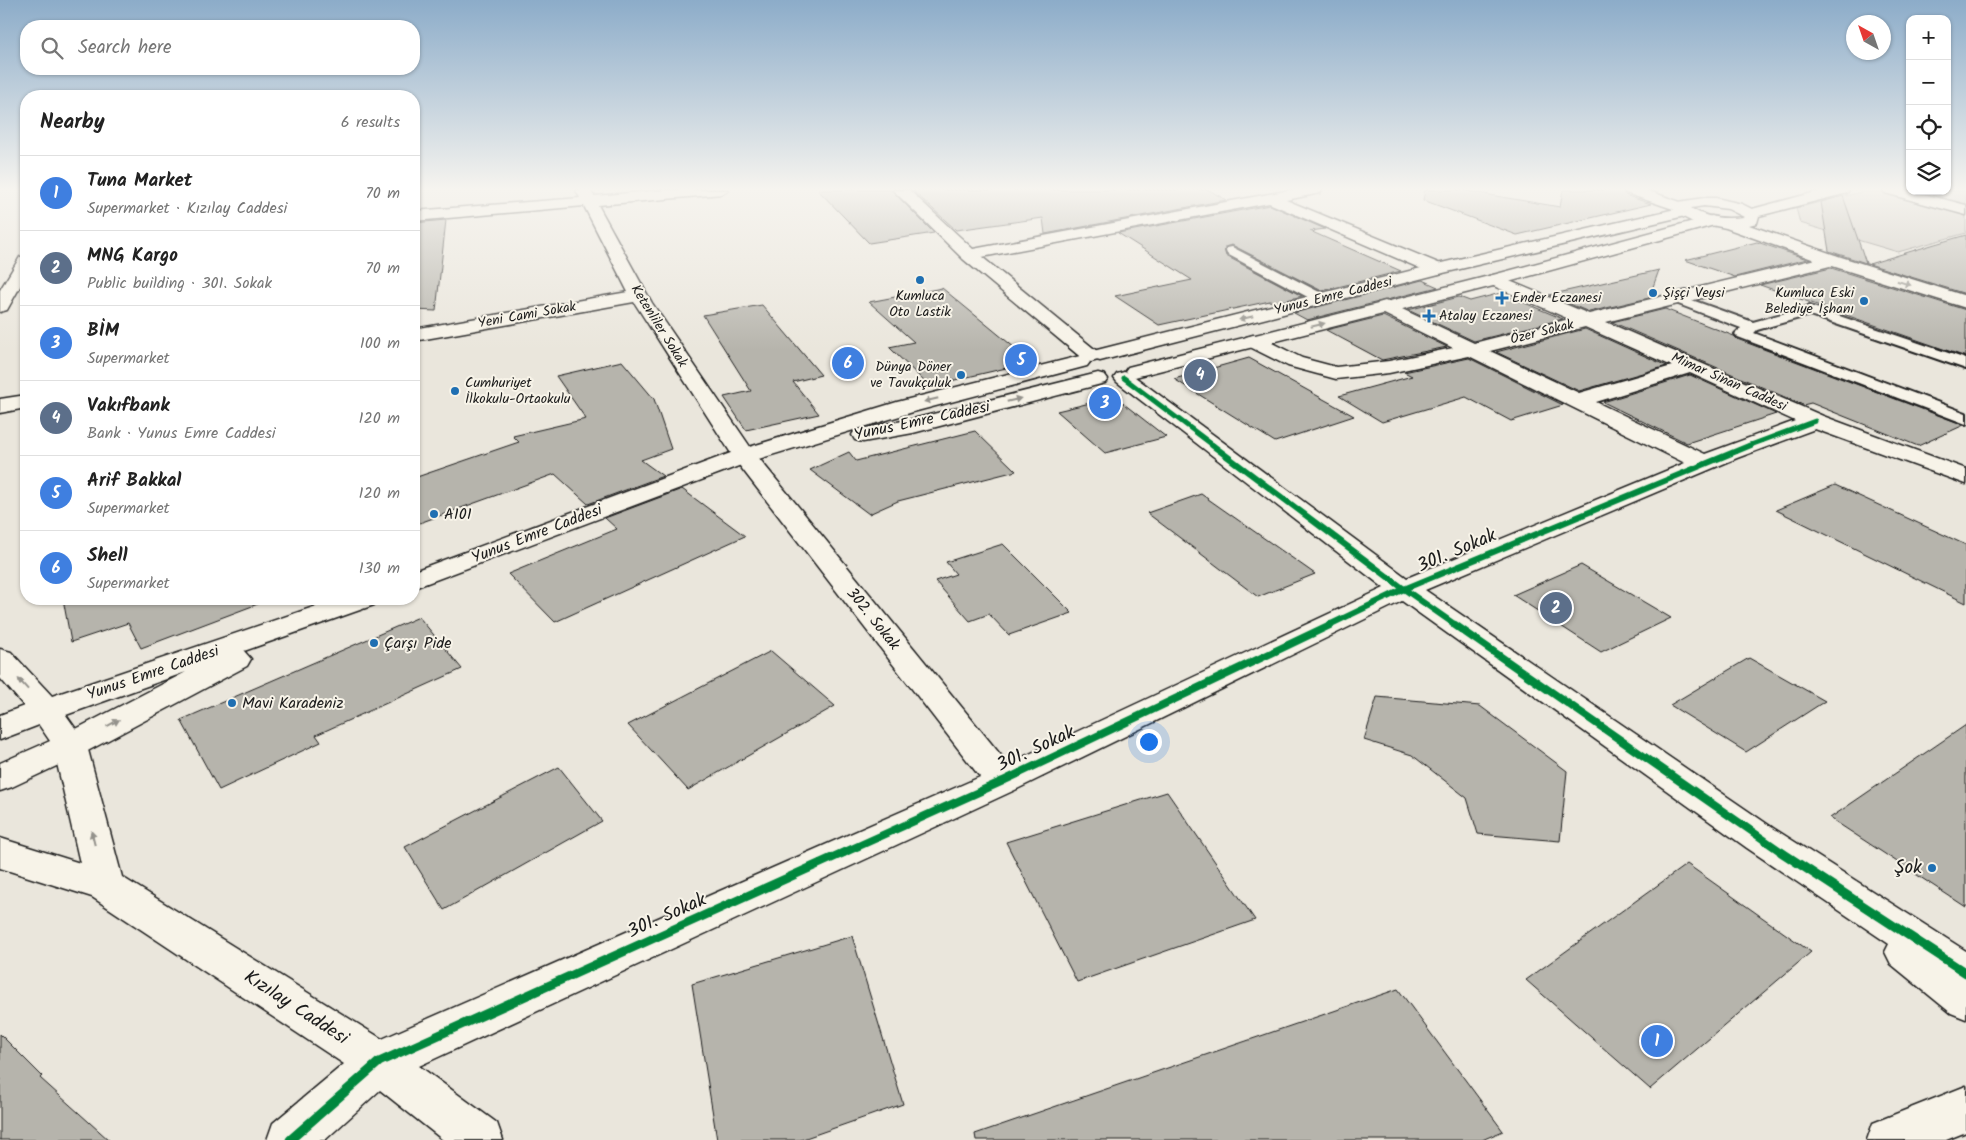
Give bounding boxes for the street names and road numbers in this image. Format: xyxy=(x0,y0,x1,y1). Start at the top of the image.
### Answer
street label: Yunus Emre Caddesi xyxy=(1272,271,1395,321)
street label: Ketenliler Sokak xyxy=(625,280,693,372)
street label: Yeni Cami Sokak xyxy=(476,295,578,334)
street label: Özer Sokak xyxy=(1508,313,1577,351)
street label: Mimar Sinan Caddesi xyxy=(1668,347,1791,418)
street label: Yunus Emre Caddesi xyxy=(852,394,993,448)
street label: Yunus Emre Caddesi xyxy=(468,497,607,570)
street label: 301. Sokak xyxy=(1413,521,1502,581)
street label: 302. Sokak xyxy=(840,582,907,656)
street label: Yunus Emre Caddesi xyxy=(84,638,224,707)
street label: 301. Sokak xyxy=(992,718,1080,780)
street label: 301. Sokak xyxy=(623,885,711,947)
street label: Kızılay Caddesi xyxy=(238,963,356,1054)

